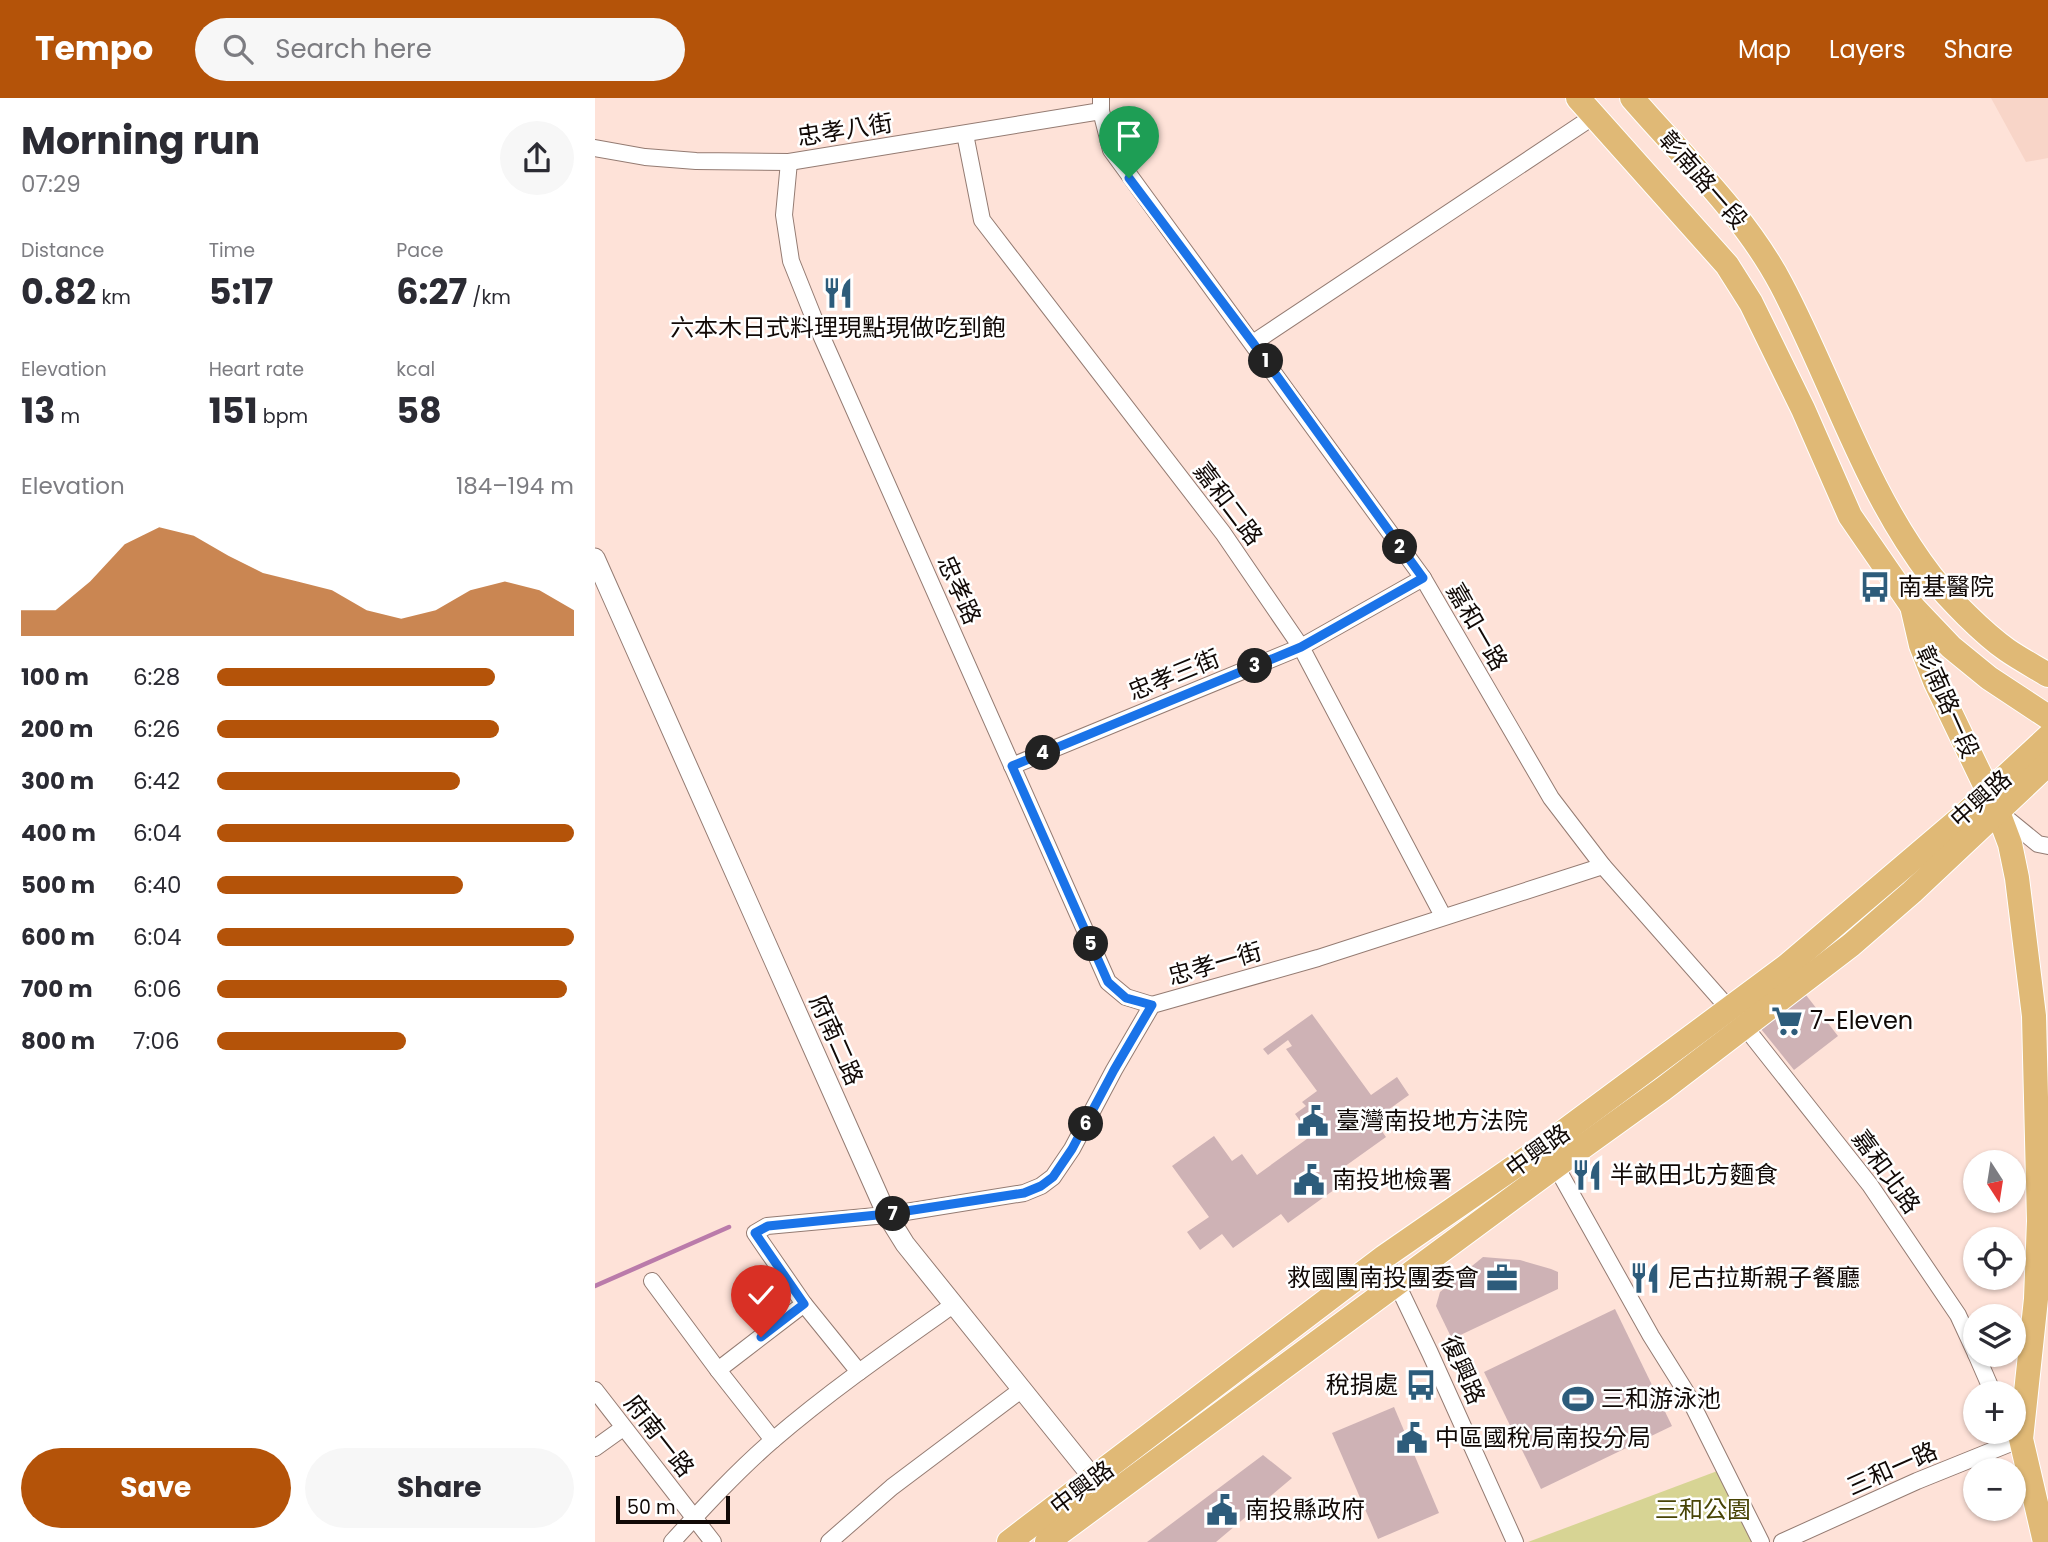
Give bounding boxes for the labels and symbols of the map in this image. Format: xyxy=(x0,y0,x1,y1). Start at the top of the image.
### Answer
street label: 忠孝八街 xyxy=(795,106,895,153)
pin xyxy=(1099,106,1159,178)
street label: 彰南路一段 xyxy=(1652,124,1755,236)
restaurant icon: 六本木日式料理現點現做吃到飽 xyxy=(821,276,855,310)
place label: 六本木日式料理現點現做吃到飽 xyxy=(670,311,1006,344)
pin: 1 xyxy=(1249,344,1283,378)
street label: 嘉和二路 xyxy=(1186,455,1270,552)
pin: 2 xyxy=(1383,530,1417,564)
street label: 忠孝路 xyxy=(930,550,989,629)
bus stop icon: 南基醫院 xyxy=(1858,570,1892,604)
place label: 南基醫院 xyxy=(1898,570,1994,603)
street label: 嘉和一路 xyxy=(1439,577,1516,677)
street label: 彰南路一段 xyxy=(1908,640,1987,763)
street label: 忠孝三街 xyxy=(1123,641,1224,708)
pin: 3 xyxy=(1237,648,1273,684)
pin: 4 xyxy=(1025,736,1061,770)
street label: 中興路 xyxy=(1943,762,2018,835)
pin: 5 xyxy=(1073,926,1109,962)
street label: 忠孝一街 xyxy=(1164,934,1266,993)
street label: 府南二路 xyxy=(802,989,871,1090)
supermarket icon: 7-Eleven xyxy=(1770,1004,1804,1038)
place label: 7-Eleven xyxy=(1810,1004,1913,1037)
public building icon: 臺灣南投地方法院 xyxy=(1296,1104,1330,1138)
place label: 臺灣南投地方法院 xyxy=(1336,1104,1528,1137)
pin: 6 xyxy=(1069,1107,1103,1142)
street label: 中興路 xyxy=(1499,1116,1577,1185)
street label: 嘉和北路 xyxy=(1845,1123,1928,1220)
north arrow xyxy=(1963,1150,2027,1213)
restaurant icon: 半畝田北方麵食 xyxy=(1570,1158,1604,1192)
place label: 半畝田北方麵食 xyxy=(1610,1158,1778,1191)
public building icon: 南投地檢署 xyxy=(1292,1163,1326,1197)
place label: 南投地檢署 xyxy=(1332,1163,1452,1196)
pin: 7 xyxy=(875,1196,911,1232)
place label: 救國團南投團委會 xyxy=(1287,1261,1479,1294)
office icon: 救國團南投團委會 xyxy=(1485,1261,1519,1295)
restaurant icon: 尼古拉斯親子餐廳 xyxy=(1628,1261,1662,1295)
place label: 尼古拉斯親子餐廳 xyxy=(1668,1261,1860,1294)
pin xyxy=(731,1265,791,1337)
street label: 復興路 xyxy=(1434,1330,1493,1409)
place label: 稅捐處 xyxy=(1326,1368,1398,1401)
bus stop icon: 稅捐處 xyxy=(1404,1368,1438,1402)
sports icon: 三和游泳池 xyxy=(1561,1382,1595,1416)
place label: 三和游泳池 xyxy=(1601,1382,1721,1415)
street label: 府南一路 xyxy=(617,1388,702,1484)
public building icon: 中區國稅局南投分局 xyxy=(1395,1421,1429,1455)
place label: 中區國稅局南投分局 xyxy=(1435,1421,1651,1454)
street label: 三和一路 xyxy=(1841,1434,1942,1503)
street label: 中興路 xyxy=(1043,1453,1120,1522)
scale bar xyxy=(616,1493,730,1525)
public building icon: 南投縣政府 xyxy=(1205,1493,1239,1527)
place label: 南投縣政府 xyxy=(1245,1493,1365,1526)
park label: 三和公園 xyxy=(1655,1493,1751,1526)

